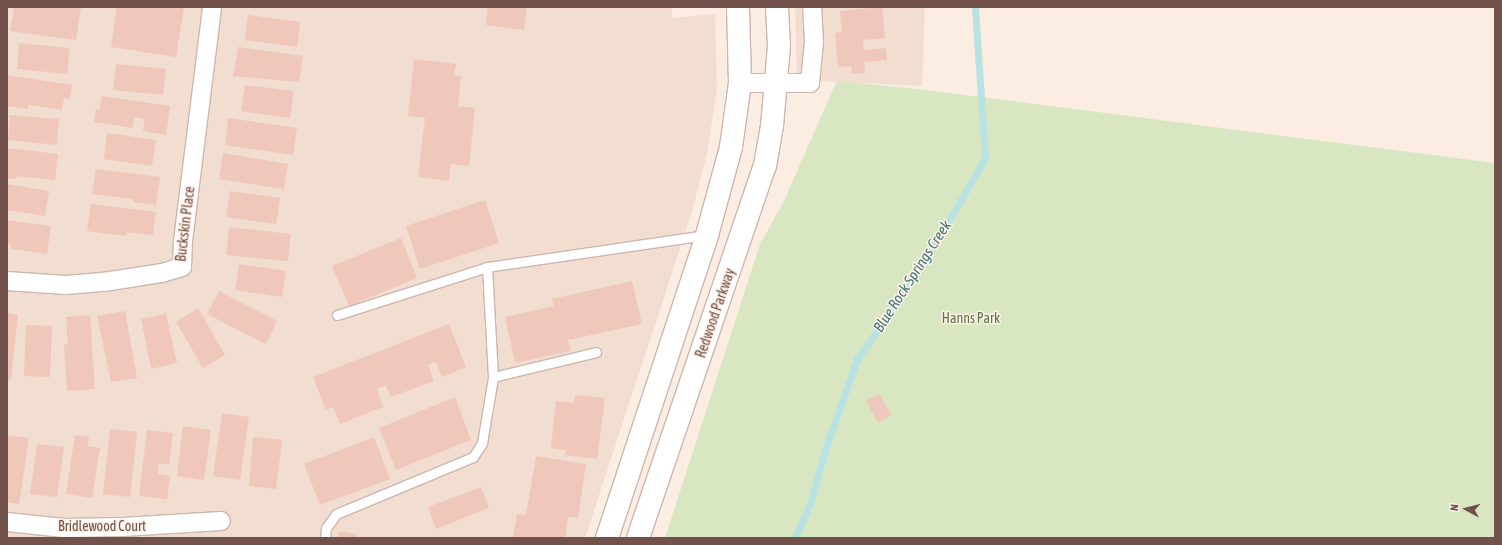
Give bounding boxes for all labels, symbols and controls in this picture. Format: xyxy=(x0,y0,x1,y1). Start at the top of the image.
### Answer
street label: Buckskin Place xyxy=(172,185,198,263)
water label: Blue Rock Springs Creek xyxy=(869,217,955,335)
street label: Redwood Parkway xyxy=(692,266,738,360)
park label: Hanns Park xyxy=(942,310,1000,326)
north arrow xyxy=(1446,489,1486,529)
text: N xyxy=(1448,504,1460,511)
street label: Bridlewood Court xyxy=(58,518,146,534)

